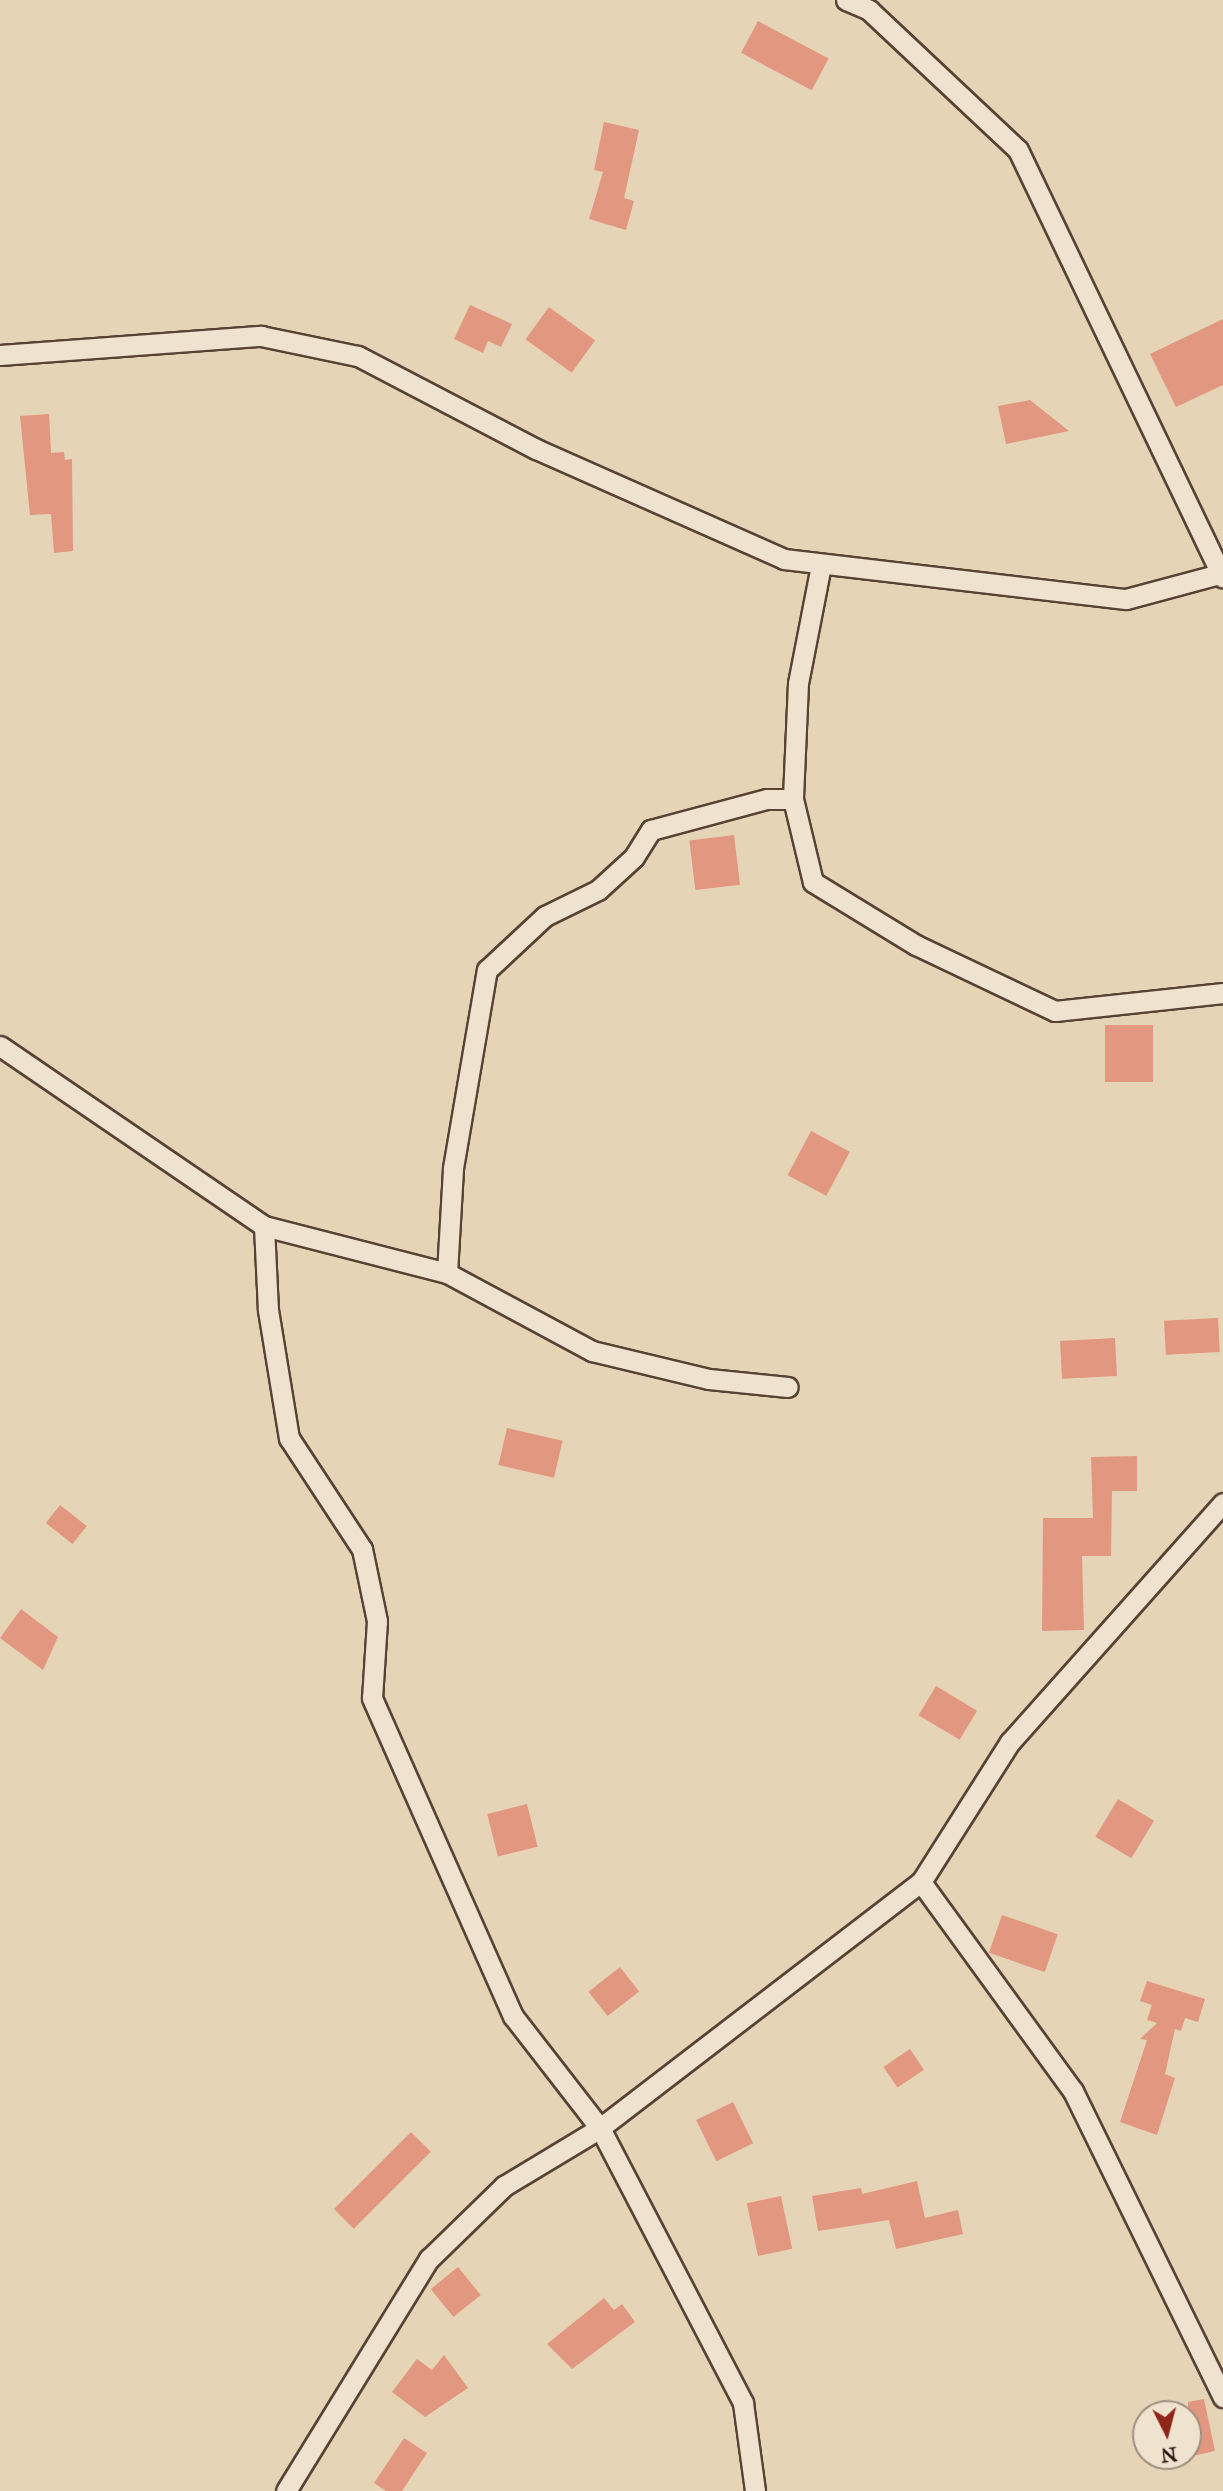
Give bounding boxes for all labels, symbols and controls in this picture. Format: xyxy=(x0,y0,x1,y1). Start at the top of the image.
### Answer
north arrow xyxy=(1132,2400,1202,2470)
text: N xyxy=(1160,2442,1178,2467)

